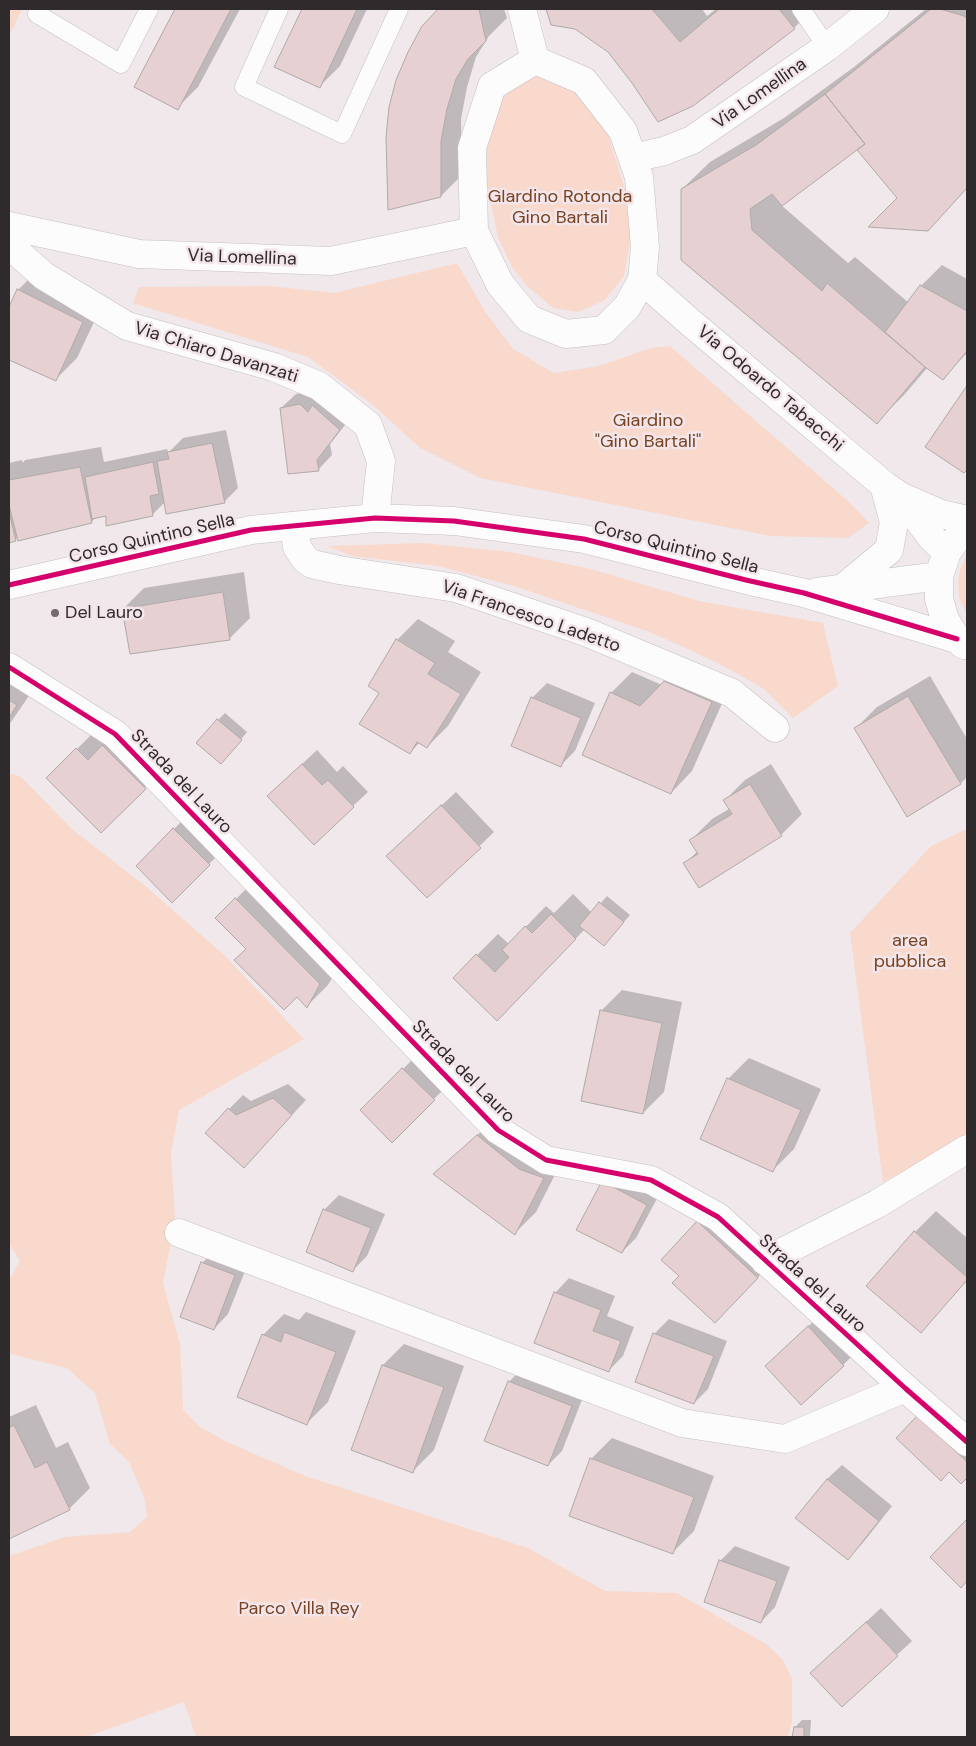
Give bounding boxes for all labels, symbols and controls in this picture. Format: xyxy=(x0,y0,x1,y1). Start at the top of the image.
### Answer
street label: Via Lomellina xyxy=(709,54,811,134)
park label: GIardino Rotonda Gino Bartali xyxy=(488,186,632,228)
street label: Via Lomellina xyxy=(187,245,297,271)
street label: Via Chiaro Davanzati xyxy=(131,318,301,388)
street label: Via Odoardo Tabacchi xyxy=(692,321,848,457)
park label: Giardino "Gino Bartali" xyxy=(595,410,701,452)
street label: Corso Quintino Sella xyxy=(67,509,237,569)
street label: Corso Quintino Sella xyxy=(591,517,761,579)
street label: Via Francesco Ladetto xyxy=(439,576,623,658)
place label: Del Lauro xyxy=(65,602,143,624)
marker: Del Lauro xyxy=(49,607,61,619)
street label: Strada del Lauro xyxy=(126,725,236,839)
park label: area pubblica xyxy=(874,930,946,972)
street label: Strada del Lauro xyxy=(407,1016,519,1128)
street label: Strada del Lauro xyxy=(754,1230,870,1338)
park label: Parco Villa Rey xyxy=(239,1598,359,1620)

